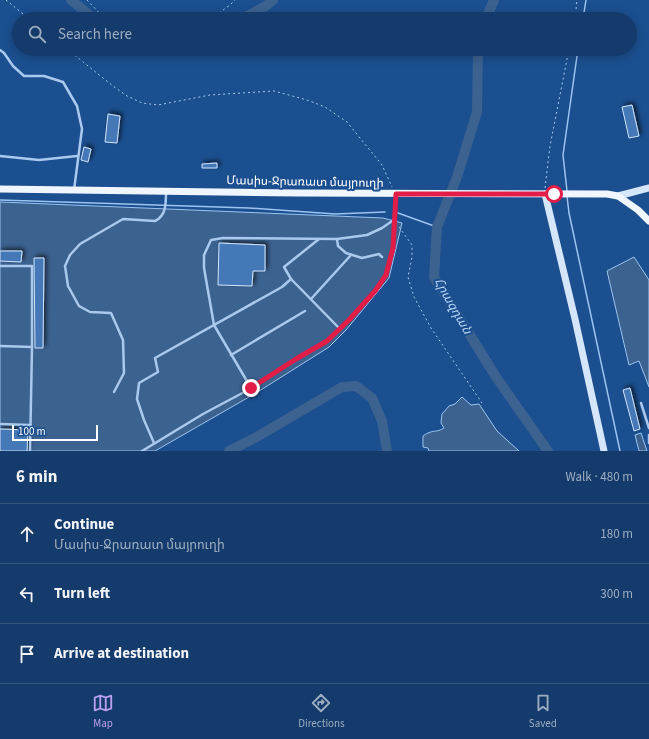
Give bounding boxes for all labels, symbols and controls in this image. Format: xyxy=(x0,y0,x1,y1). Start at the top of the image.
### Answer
search box xyxy=(12,12,637,56)
icon: search xyxy=(26,23,48,45)
text: Search here xyxy=(58,24,132,45)
street label: Մասիս-Ջրառատ մայրուղի xyxy=(226,172,384,192)
route start xyxy=(545,185,563,203)
water label: Հրազդան xyxy=(430,275,477,338)
route end xyxy=(242,379,260,397)
scale bar xyxy=(12,423,98,442)
text: 100 m xyxy=(18,424,46,439)
text: 6 min xyxy=(16,465,57,489)
text: Walk · 480 m xyxy=(565,468,633,486)
text: Continue xyxy=(54,514,114,535)
icon: ahead xyxy=(16,523,38,545)
text: 180 m xyxy=(600,525,633,543)
text: Մասիս-Ջրառատ մայրուղի xyxy=(54,536,225,554)
icon: left xyxy=(16,583,38,605)
text: Turn left xyxy=(54,583,110,604)
text: 300 m xyxy=(600,585,633,603)
icon: arrive xyxy=(16,643,38,665)
text: Arrive at destination xyxy=(54,643,189,664)
tab: Map xyxy=(92,692,114,731)
tab: Directions xyxy=(298,692,345,731)
tab: Saved xyxy=(529,692,557,731)

